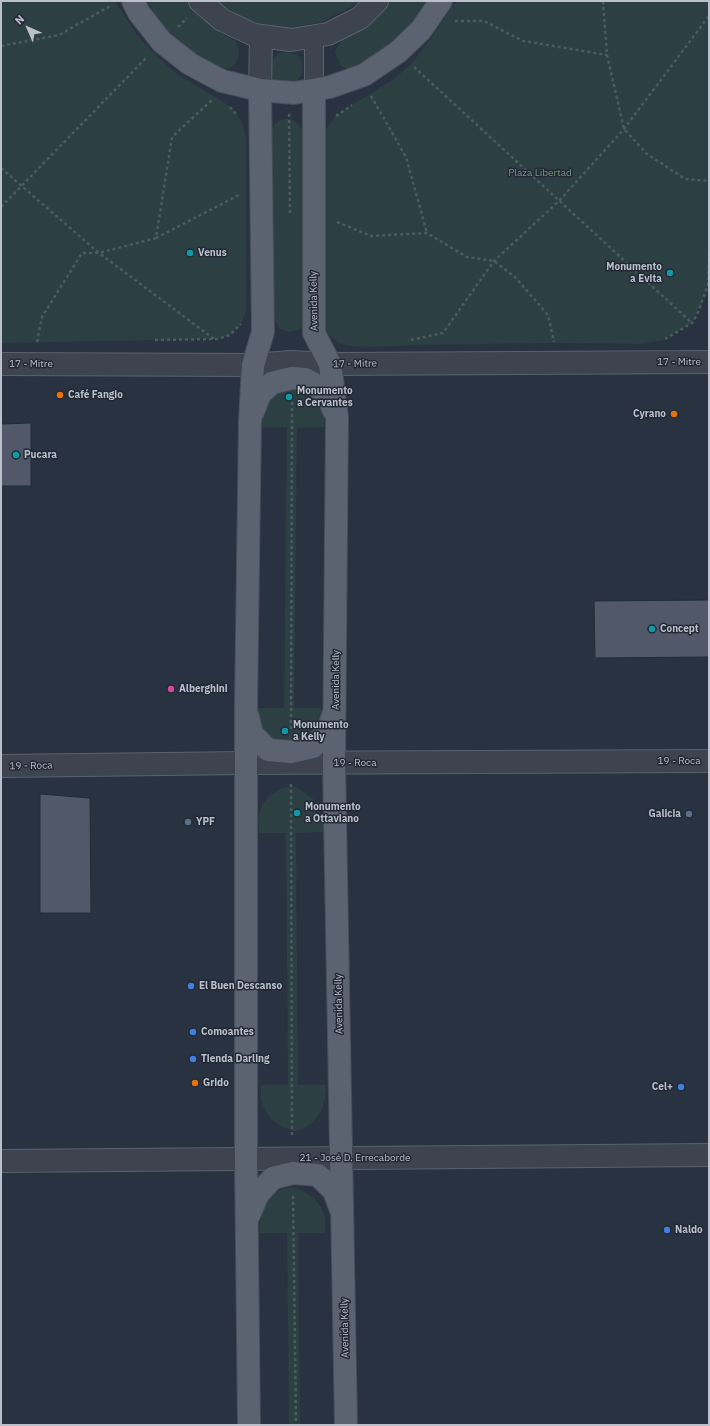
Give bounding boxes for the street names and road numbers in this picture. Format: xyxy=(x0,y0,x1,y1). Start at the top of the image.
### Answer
street label: Avenida Kelly xyxy=(307,271,321,331)
street label: 17 - Mitre xyxy=(657,356,701,368)
street label: 17 - Mitre xyxy=(9,358,53,370)
street label: 17 - Mitre xyxy=(333,358,377,370)
street label: Avenida Kelly xyxy=(330,650,342,710)
street label: 19 - Roca xyxy=(658,755,700,767)
street label: 19 - Roca xyxy=(334,757,376,769)
street label: 19 - Roca xyxy=(9,760,53,772)
street label: Avenida Kelly xyxy=(332,974,346,1034)
street label: 21 - José D. Errecaborde xyxy=(300,1152,410,1164)
street label: Avenida Kelly xyxy=(338,1298,352,1358)

